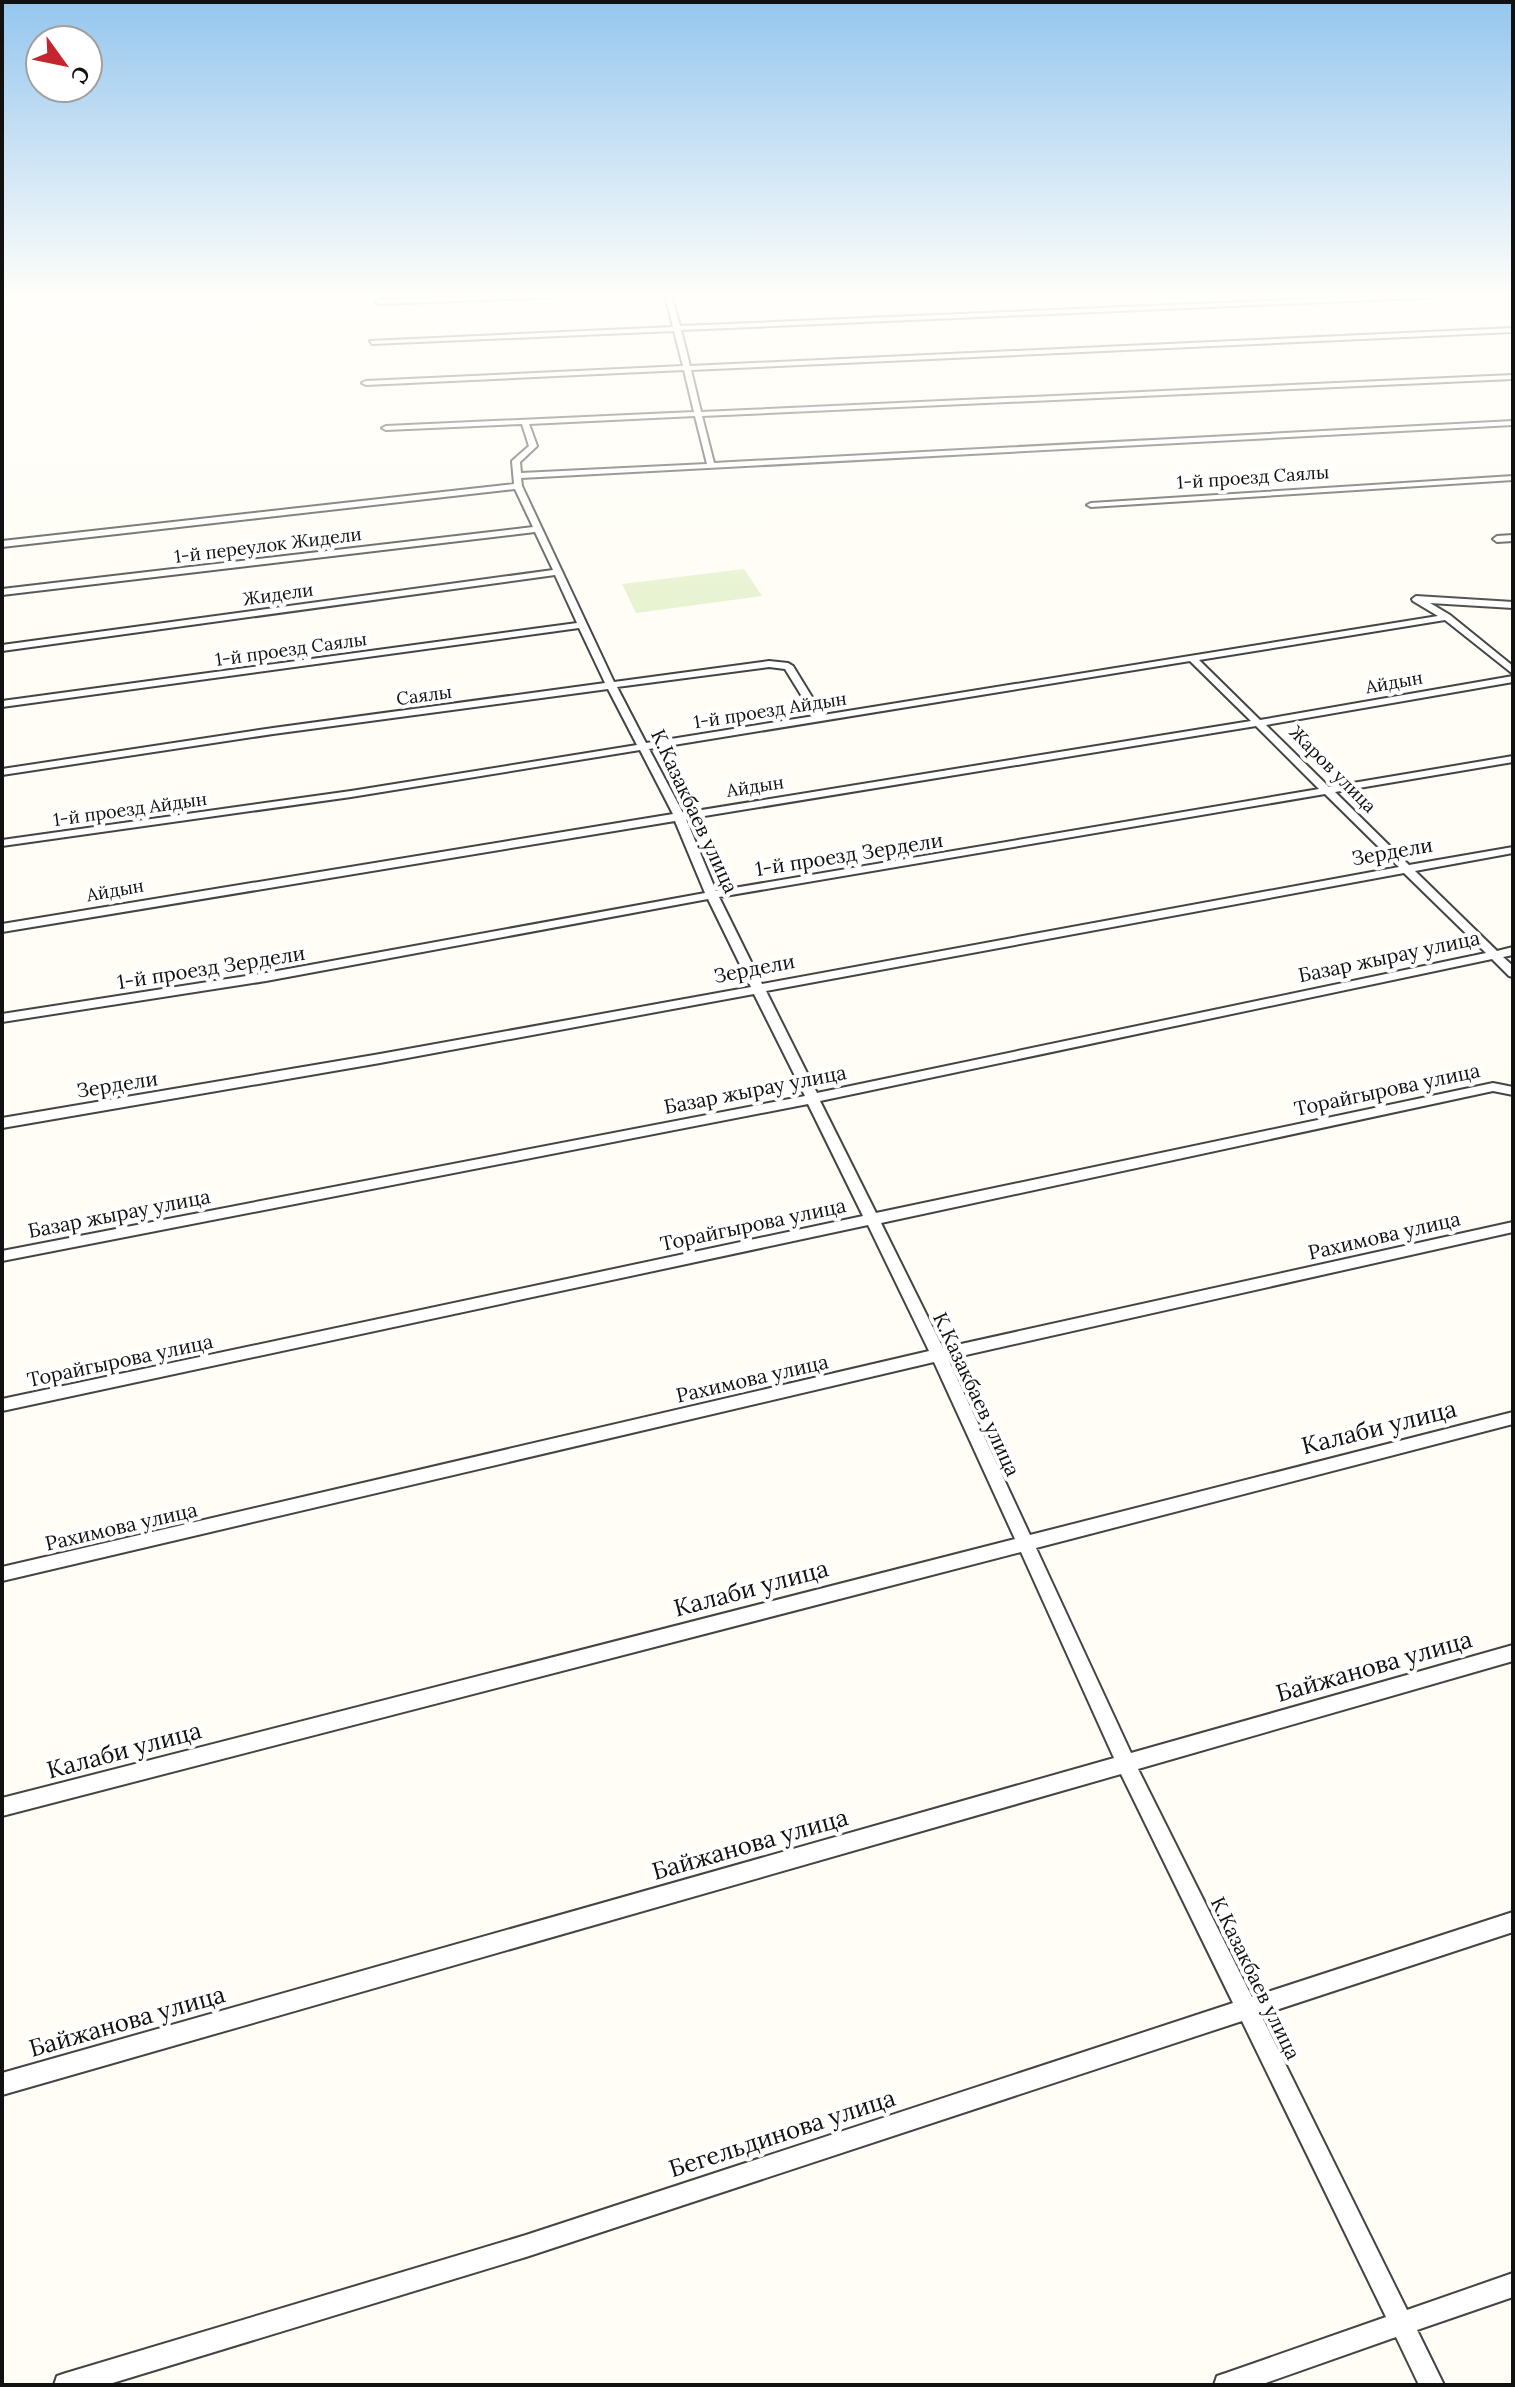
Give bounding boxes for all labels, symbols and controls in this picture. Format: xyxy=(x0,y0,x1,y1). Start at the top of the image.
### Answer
north arrow xyxy=(24,24,104,104)
text: С xyxy=(65,61,97,89)
street label: 1-й проезд Саялы xyxy=(1176,460,1330,494)
street label: 1-й переулок Жидели xyxy=(173,522,363,568)
street label: Жидели xyxy=(241,578,315,610)
street label: 1-й проезд Саялы xyxy=(214,627,368,671)
street label: Айдын xyxy=(1363,666,1424,699)
street label: Саялы xyxy=(395,680,453,710)
street label: 1-й проезд Айдын xyxy=(692,687,848,733)
street label: Жаров улица xyxy=(1285,721,1381,817)
street label: К.Казакбаев улица xyxy=(646,725,744,897)
street label: Айдын xyxy=(724,770,785,802)
street label: 1-й проезд Айдын xyxy=(52,787,208,831)
street label: 1-й проезд Зердели xyxy=(753,827,945,881)
street label: Зердели xyxy=(1349,832,1435,870)
street label: Айдын xyxy=(84,874,145,907)
street label: Базар жырау улица xyxy=(1296,925,1482,987)
street label: 1-й проезд Зердели xyxy=(115,940,307,994)
street label: Зердели xyxy=(711,948,797,988)
street label: Торайгырова улица xyxy=(1292,1057,1482,1121)
street label: Базар жырау улица xyxy=(662,1059,848,1119)
street label: Зердели xyxy=(75,1065,159,1103)
street label: Базар жырау улица xyxy=(26,1183,212,1243)
street label: Торайгырова улица xyxy=(658,1192,848,1256)
street label: Рахимова улица xyxy=(1305,1205,1463,1265)
street label: К.Казакбаев улица xyxy=(928,1308,1026,1480)
street label: Торайгырова улица xyxy=(25,1328,215,1392)
street label: Рахимова улица xyxy=(673,1348,831,1408)
street label: Калаби улица xyxy=(1298,1393,1460,1461)
street label: Рахимова улица xyxy=(42,1496,200,1556)
street label: Калаби улица xyxy=(670,1552,832,1624)
street label: Байжанова улица xyxy=(1272,1623,1476,1709)
street label: Калаби улица xyxy=(43,1714,205,1786)
street label: Байжанова улица xyxy=(648,1801,852,1887)
street label: К.Казакбаев улица xyxy=(1206,1893,1306,2063)
street label: Байжанова улица xyxy=(25,1978,229,2064)
street label: Бегельдинова улица xyxy=(665,2082,899,2184)

